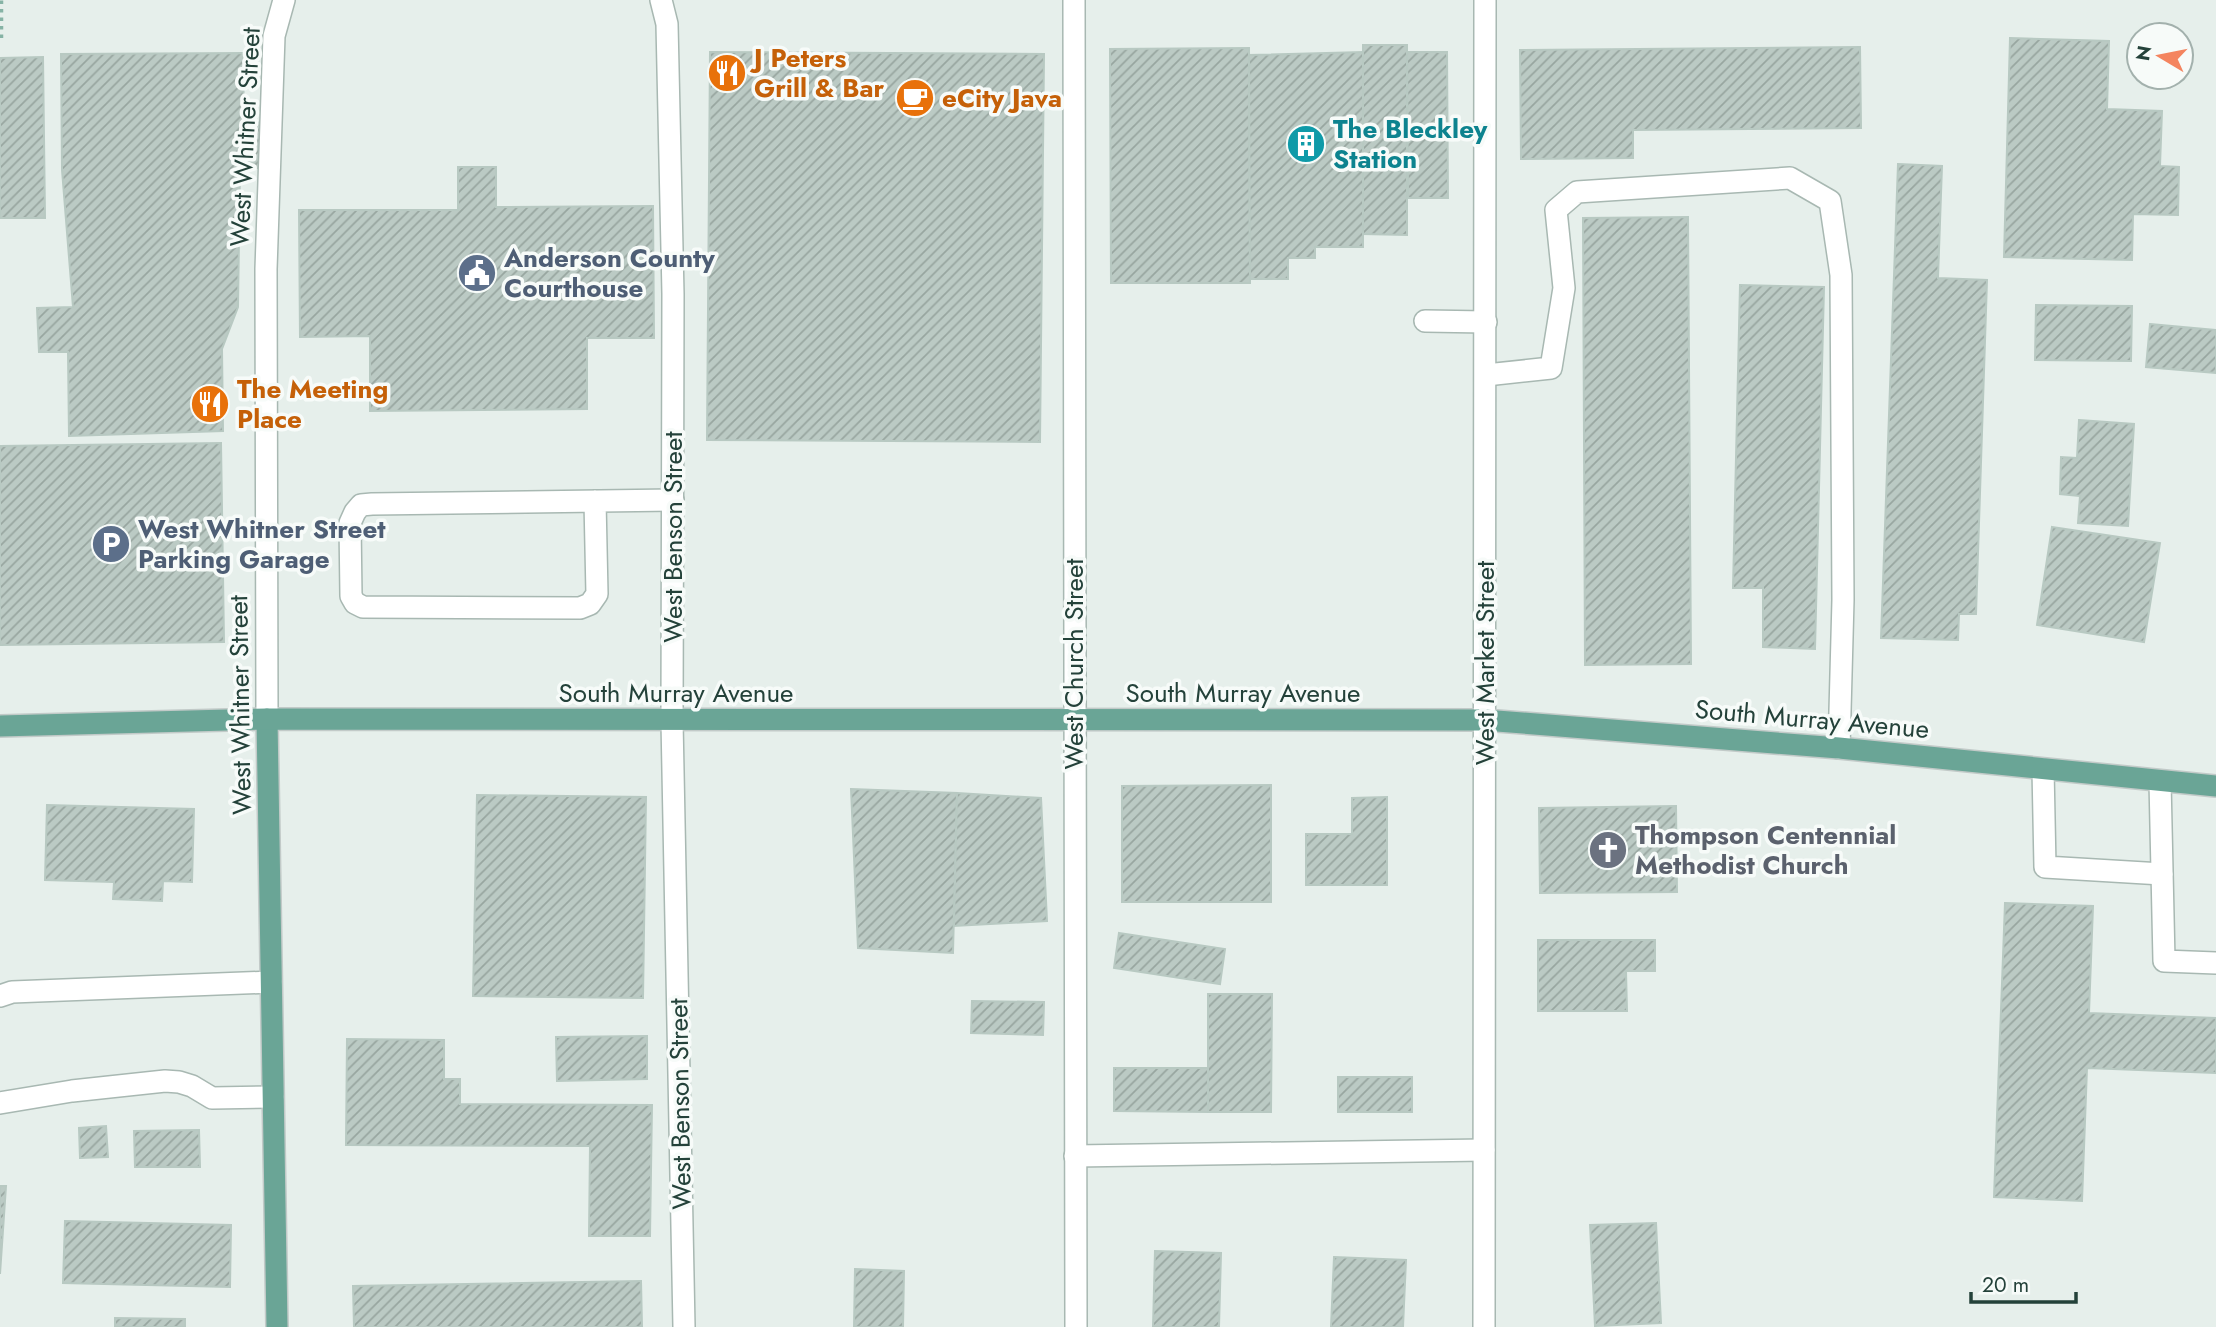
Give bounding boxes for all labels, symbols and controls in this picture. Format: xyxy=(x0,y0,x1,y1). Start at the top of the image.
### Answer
north arrow xyxy=(2125,21,2195,91)
street label: West Whitner Street xyxy=(220,26,270,248)
place label: J Peters Grill & Bar xyxy=(749,39,884,107)
text: N xyxy=(2129,43,2158,63)
restaurant icon: J Peters Grill & Bar xyxy=(706,52,748,94)
cafe icon: eCity Java xyxy=(894,77,936,119)
place label: eCity Java xyxy=(942,79,1062,117)
place label: The Bleckley Station xyxy=(1333,110,1488,178)
building icon: The Bleckley Station xyxy=(1285,123,1327,165)
place label: Anderson County Courthouse xyxy=(503,239,715,307)
public building icon: Anderson County Courthouse xyxy=(456,252,498,294)
place label: The Meeting Place xyxy=(237,370,388,438)
restaurant icon: The Meeting Place xyxy=(189,383,231,425)
street label: West Benson Street xyxy=(654,431,692,643)
place label: West Whitner Street Parking Garage xyxy=(138,510,386,578)
parking icon: West Whitner Street Parking Garage xyxy=(90,523,132,565)
street label: West Church Street xyxy=(1055,558,1093,770)
street label: West Market Street xyxy=(1466,560,1504,765)
street label: West Whitner Street xyxy=(219,594,261,815)
street label: South Murray Avenue xyxy=(559,674,793,712)
street label: South Murray Avenue xyxy=(1126,674,1360,712)
street label: South Murray Avenue xyxy=(1693,690,1931,748)
place label: Thompson Centennial Methodist Church xyxy=(1635,816,1896,884)
church icon: Thompson Centennial Methodist Church xyxy=(1587,829,1629,871)
street label: West Benson Street xyxy=(659,997,701,1210)
scale bar xyxy=(1971,1260,2076,1304)
text: 20 m xyxy=(1982,1270,2029,1300)

